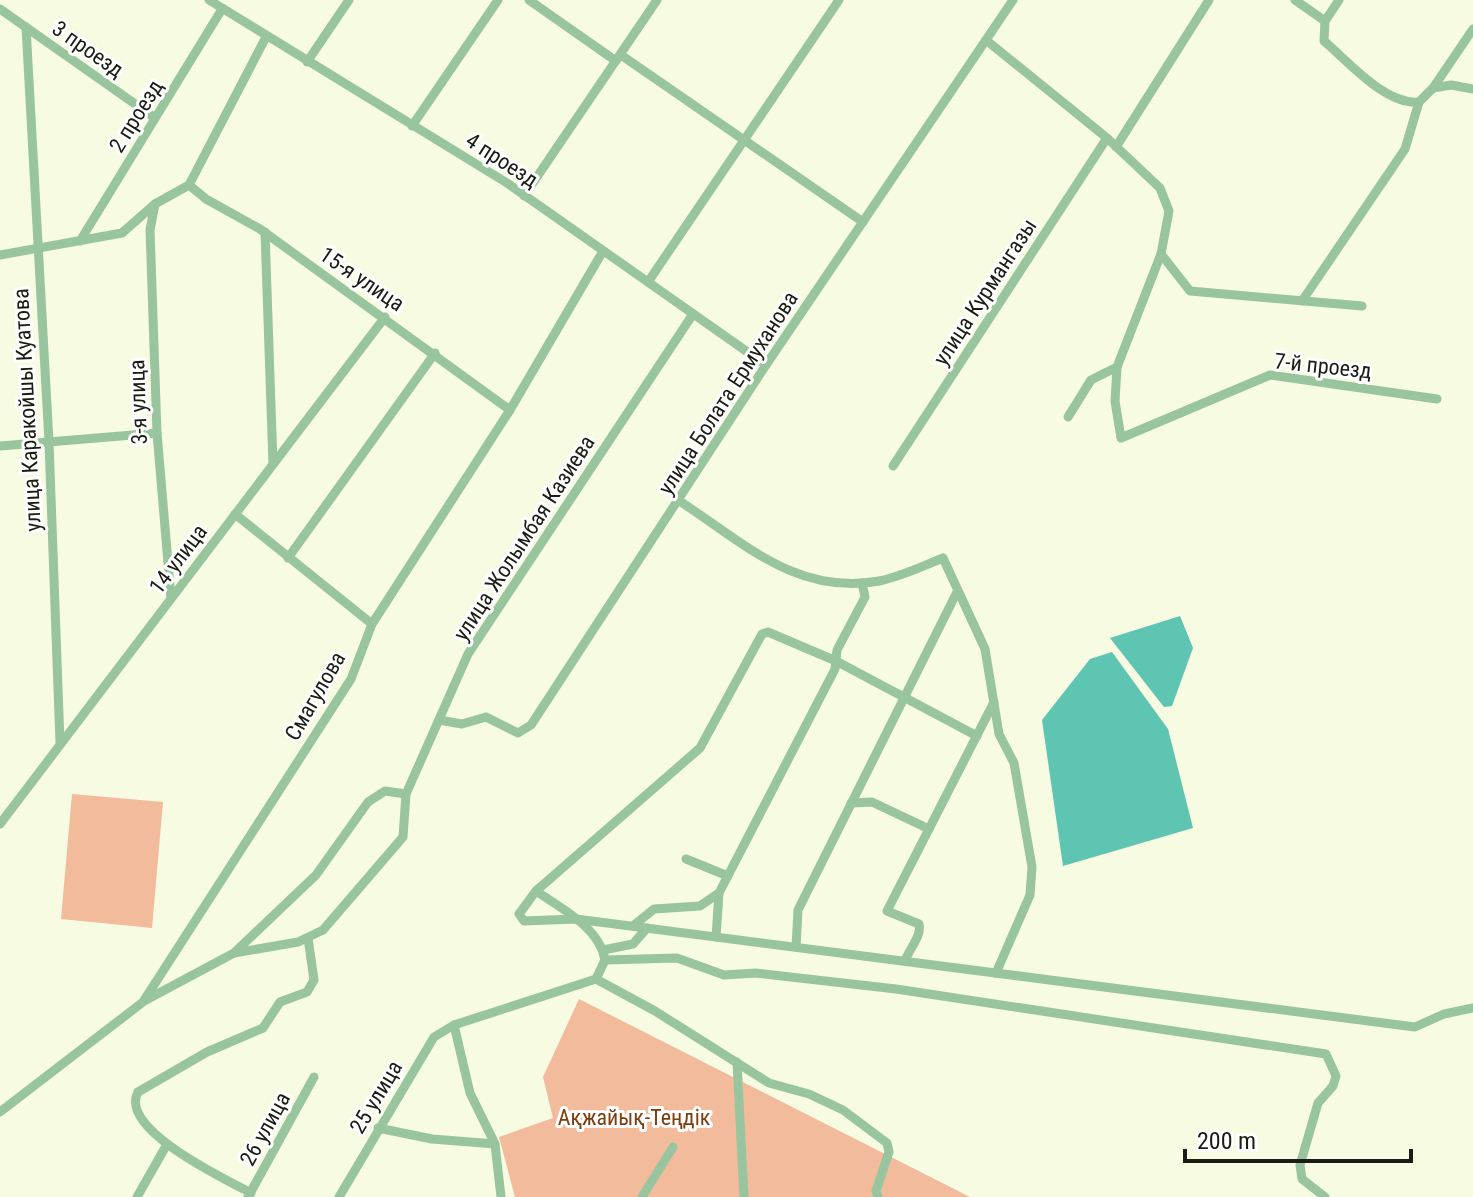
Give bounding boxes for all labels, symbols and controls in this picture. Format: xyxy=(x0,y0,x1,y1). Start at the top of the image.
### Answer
street label: 3 проезд xyxy=(48,16,128,83)
street label: 2 проезд xyxy=(104,75,168,157)
street label: 4 проезд xyxy=(461,127,543,193)
street label: улица Курмангазы xyxy=(928,214,1042,370)
street label: 15-я улица xyxy=(315,242,409,316)
street label: улица Болата Ермуханова xyxy=(653,287,803,499)
street label: улица Каракойшы Куатова xyxy=(8,288,46,532)
street label: 7-й проезд xyxy=(1273,348,1373,384)
street label: 3-я улица xyxy=(124,359,152,445)
street label: улица Жолымбая Казиева xyxy=(448,431,600,645)
street label: 14 улица xyxy=(144,520,212,598)
street label: Смагулова xyxy=(280,647,350,745)
street label: 25 улица xyxy=(345,1056,407,1138)
street label: 26 улица xyxy=(235,1088,295,1170)
park label: Ақжайық-Теңдік xyxy=(558,1105,711,1130)
scale bar xyxy=(1185,1113,1411,1163)
text: 200 m xyxy=(1197,1127,1256,1155)

